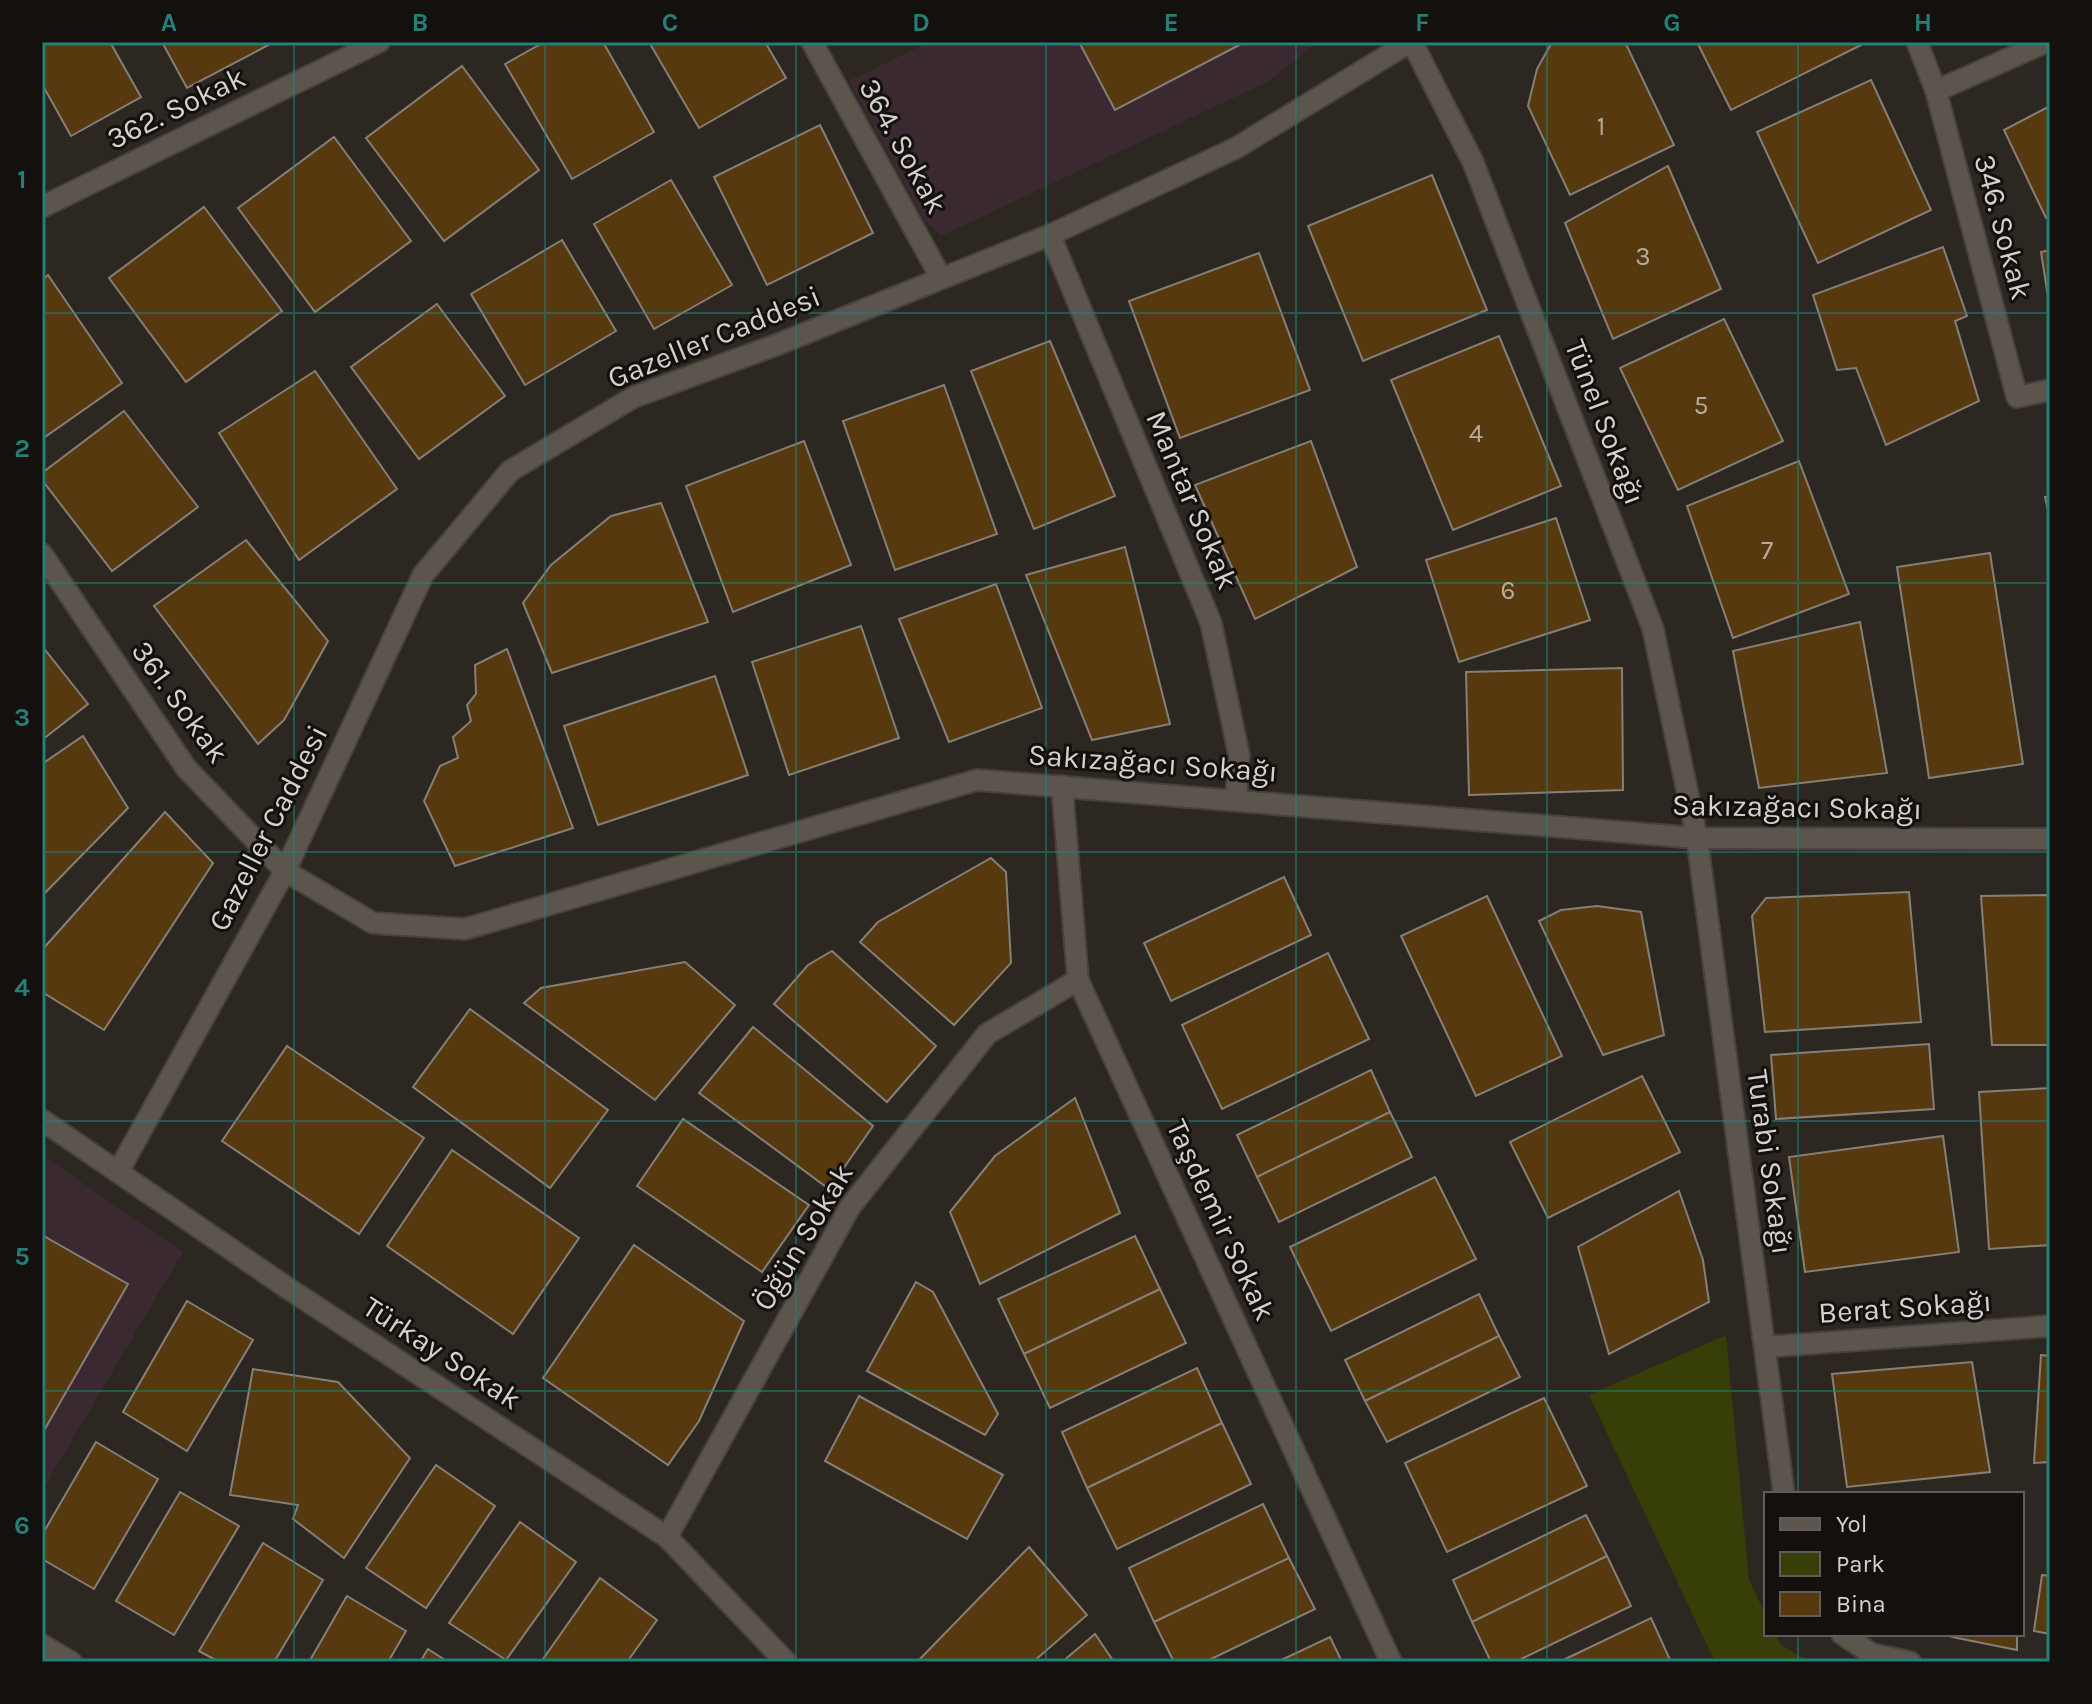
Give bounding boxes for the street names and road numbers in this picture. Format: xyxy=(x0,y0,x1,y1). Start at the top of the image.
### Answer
street label: 362. Sokak xyxy=(101,59,251,157)
street label: 364. Sokak xyxy=(851,72,955,220)
street label: 346. Sokak xyxy=(1966,150,2040,304)
street label: Gazeller Caddesi xyxy=(602,278,826,396)
street label: Tünel Sokağı xyxy=(1557,334,1653,510)
street label: Mantar Sokak xyxy=(1138,405,1246,595)
street label: 361. Sokak xyxy=(124,634,236,770)
street label: Gazeller Caddesi xyxy=(201,719,335,937)
street label: Sakızağacı Sokağı xyxy=(1027,736,1279,790)
street label: Sakızağacı Sokağı xyxy=(1672,787,1922,827)
street label: Turabi Sokağı xyxy=(1739,1067,1801,1257)
street label: Taşdemir Sokak xyxy=(1159,1114,1283,1326)
street label: Öğün Sokak xyxy=(745,1157,861,1317)
street label: Berat Sokağı xyxy=(1817,1283,1993,1331)
street label: Türkay Sokak xyxy=(356,1289,528,1417)

